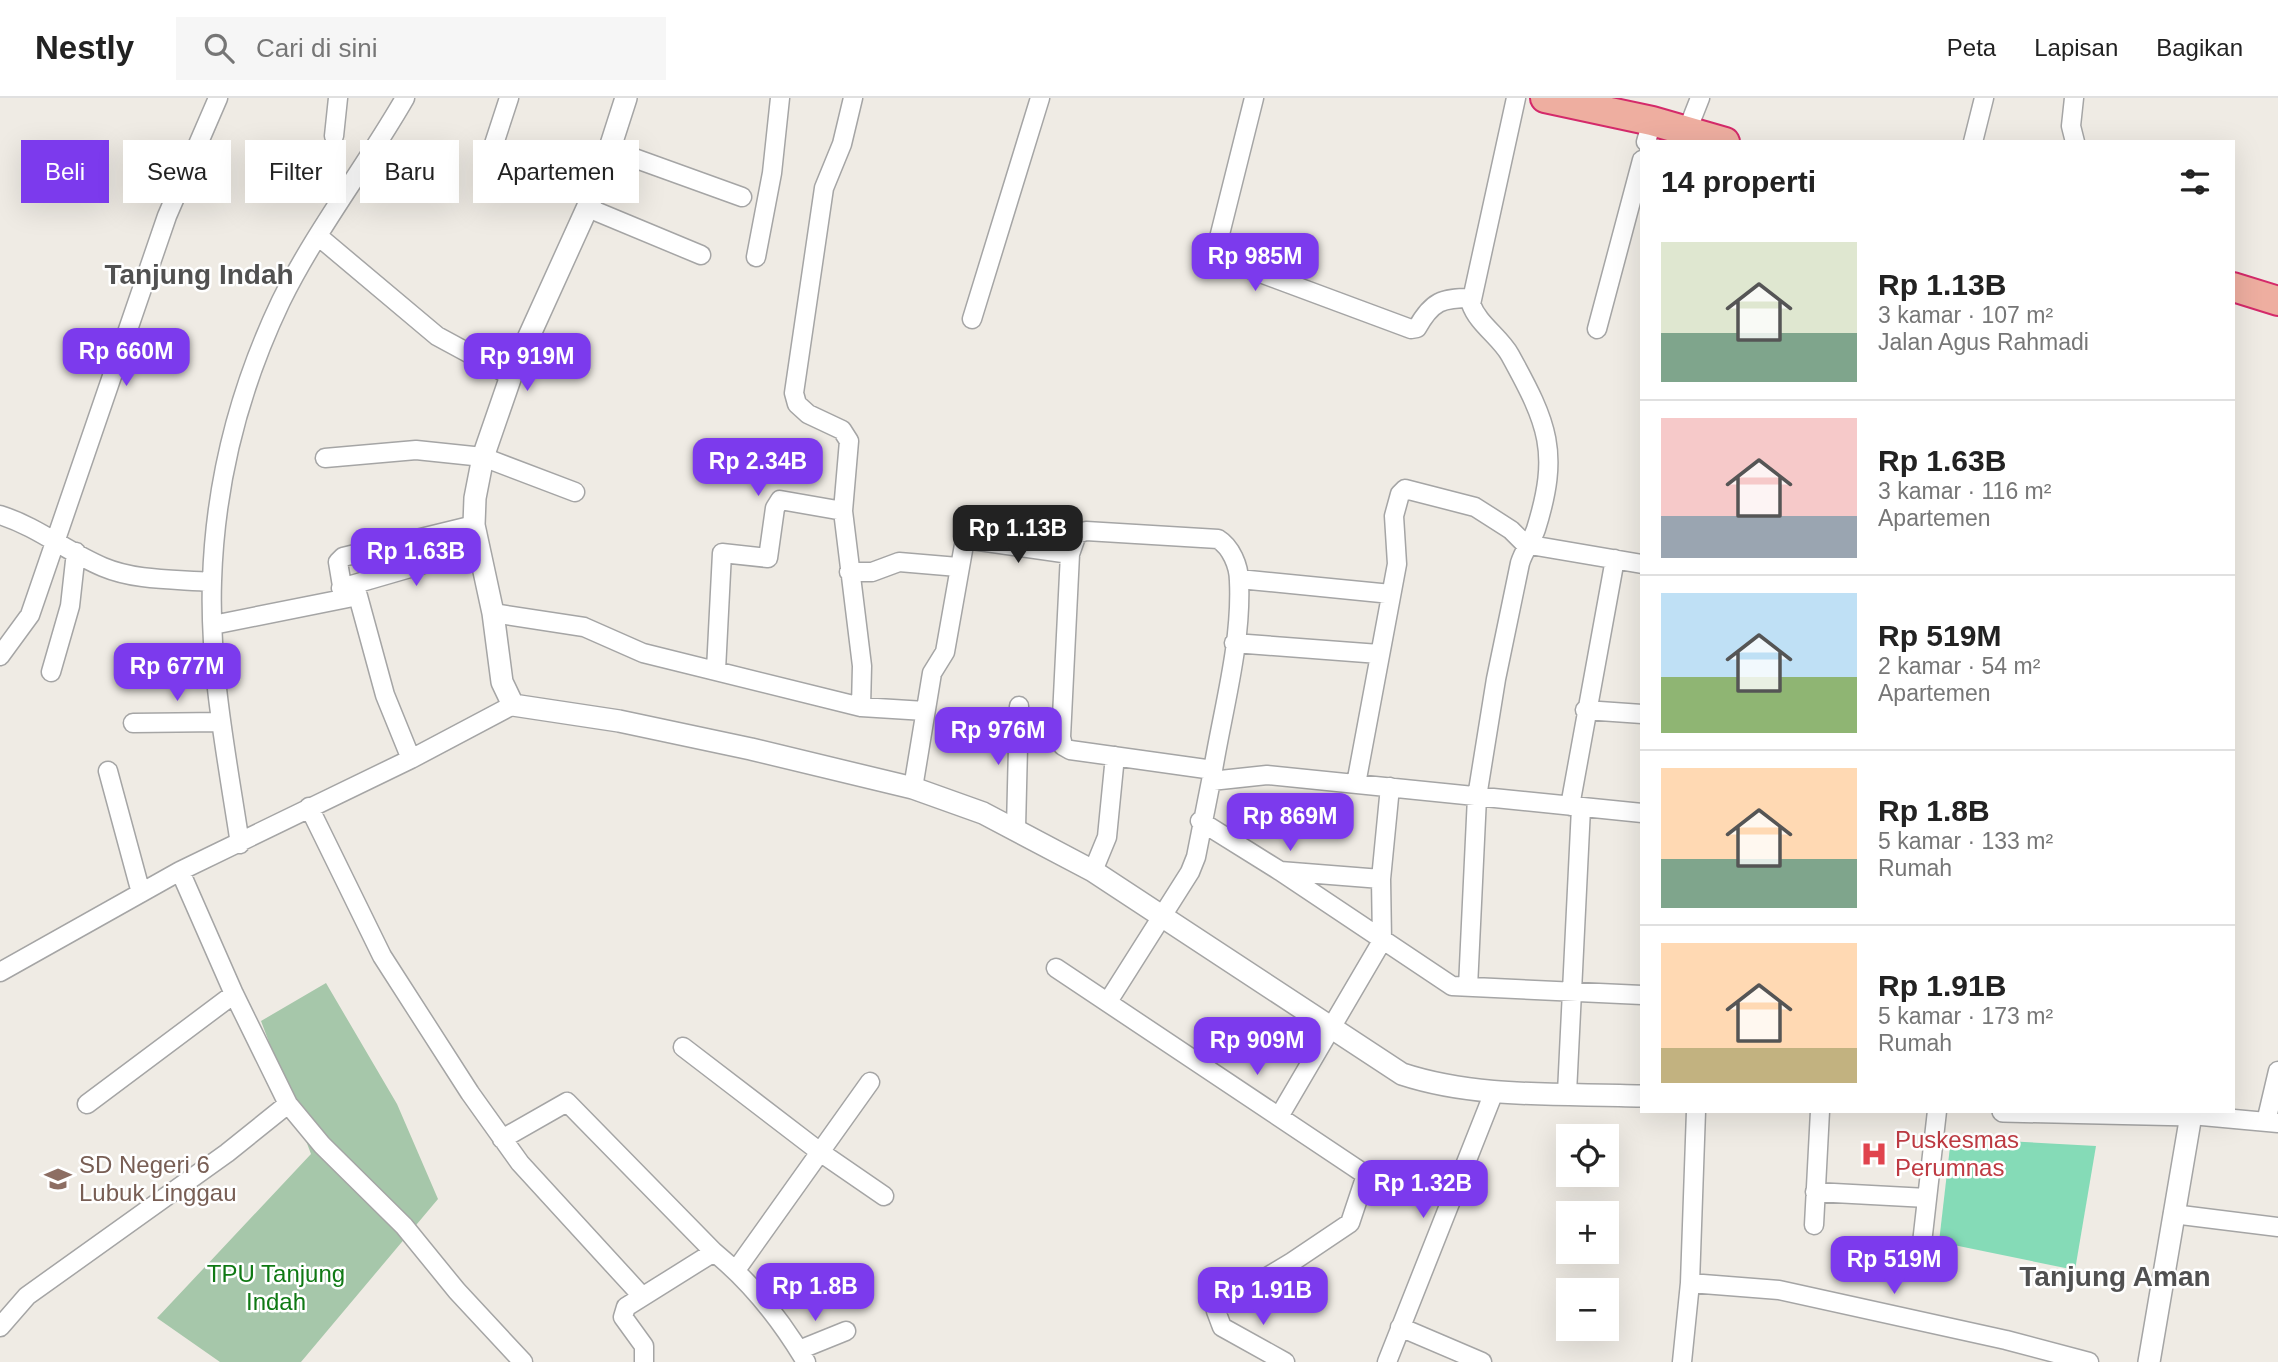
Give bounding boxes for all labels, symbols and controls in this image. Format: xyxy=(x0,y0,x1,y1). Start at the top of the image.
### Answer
search box xyxy=(176,17,666,80)
text: Nestly xyxy=(35,29,134,66)
icon: search xyxy=(200,29,238,67)
text: Cari di sini xyxy=(256,33,377,63)
text: Peta xyxy=(1947,34,1996,61)
text: Lapisan xyxy=(2034,34,2118,61)
text: Bagikan xyxy=(2156,34,2243,61)
chip: Beli xyxy=(21,140,109,203)
chip: Sewa xyxy=(123,140,231,203)
chip: Filter xyxy=(245,140,346,203)
chip: Baru xyxy=(360,140,459,203)
chip: Apartemen xyxy=(473,140,639,203)
icon: filters xyxy=(2176,163,2214,201)
text: 14 properti xyxy=(1661,165,1816,198)
pin: Rp 985M xyxy=(1190,234,1320,293)
text: Rp 985M xyxy=(1208,243,1302,269)
district label: Tanjung Indah xyxy=(104,259,294,290)
text: Rp 1.13B xyxy=(1878,268,2006,301)
icon: home xyxy=(1717,270,1801,354)
text: 3 kamar · 107 m² xyxy=(1878,302,2053,328)
pin: Rp 660M xyxy=(61,328,191,388)
text: Jalan Agus Rahmadi xyxy=(1878,329,2089,355)
pin: Rp 919M xyxy=(462,334,592,393)
text: Rp 660M xyxy=(79,338,173,364)
text: Rp 919M xyxy=(480,343,574,369)
pin: Rp 2.34B xyxy=(686,438,830,498)
text: Rp 1.63B xyxy=(1878,444,2006,477)
icon: home xyxy=(1717,446,1801,530)
text: Rp 2.34B xyxy=(709,448,807,474)
text: 3 kamar · 116 m² xyxy=(1878,478,2051,504)
pin: Rp 1.13B xyxy=(946,505,1090,565)
text: Apartemen xyxy=(1878,505,1991,531)
text: Rp 1.13B xyxy=(969,515,1067,541)
pin: Rp 1.63B xyxy=(344,528,488,588)
text: Rp 1.63B xyxy=(367,538,465,564)
text: Rp 519M xyxy=(1878,619,2001,652)
icon: home xyxy=(1717,621,1801,705)
pin: Rp 677M xyxy=(112,644,242,703)
text: Rp 677M xyxy=(130,653,224,679)
text: 2 kamar · 54 m² xyxy=(1878,653,2040,679)
text: Apartemen xyxy=(1878,680,1991,706)
pin: Rp 976M xyxy=(933,708,1063,767)
text: Rp 976M xyxy=(951,717,1045,743)
pin: Rp 869M xyxy=(1225,794,1355,853)
text: Rp 1.8B xyxy=(1878,794,1990,827)
icon: home xyxy=(1717,796,1801,880)
text: Rp 869M xyxy=(1243,803,1337,829)
text: 5 kamar · 133 m² xyxy=(1878,828,2053,854)
text: Rumah xyxy=(1878,855,1952,881)
text: Rp 1.91B xyxy=(1878,969,2006,1002)
icon: home xyxy=(1717,971,1801,1055)
text: 5 kamar · 173 m² xyxy=(1878,1003,2053,1029)
pin: Rp 909M xyxy=(1192,1018,1322,1077)
text: Rp 909M xyxy=(1210,1027,1304,1053)
text: Rumah xyxy=(1878,1030,1952,1056)
map controls xyxy=(1556,1124,1619,1341)
button: locate xyxy=(1556,1124,1619,1187)
place label: Puskesmas Perumnas xyxy=(1895,1126,2019,1181)
hospital icon: Puskesmas Perumnas xyxy=(1859,1139,1889,1169)
place label: SD Negeri 6 Lubuk Linggau xyxy=(79,1151,236,1206)
pin: Rp 1.32B xyxy=(1351,1160,1495,1220)
school or university icon: SD Negeri 6 Lubuk Linggau xyxy=(43,1164,73,1194)
text: Rp 1.32B xyxy=(1374,1170,1472,1196)
button: + xyxy=(1556,1201,1619,1264)
pin: Rp 519M xyxy=(1829,1236,1959,1296)
text: Rp 519M xyxy=(1847,1246,1941,1272)
park label: TPU Tanjung Indah xyxy=(207,1260,345,1315)
district label: Tanjung Aman xyxy=(2019,1261,2211,1292)
pin: Rp 1.8B xyxy=(750,1264,880,1323)
pin: Rp 1.91B xyxy=(1191,1268,1335,1327)
text: Rp 1.8B xyxy=(772,1273,858,1299)
text: Rp 1.91B xyxy=(1214,1277,1312,1303)
button: − xyxy=(1556,1278,1619,1341)

